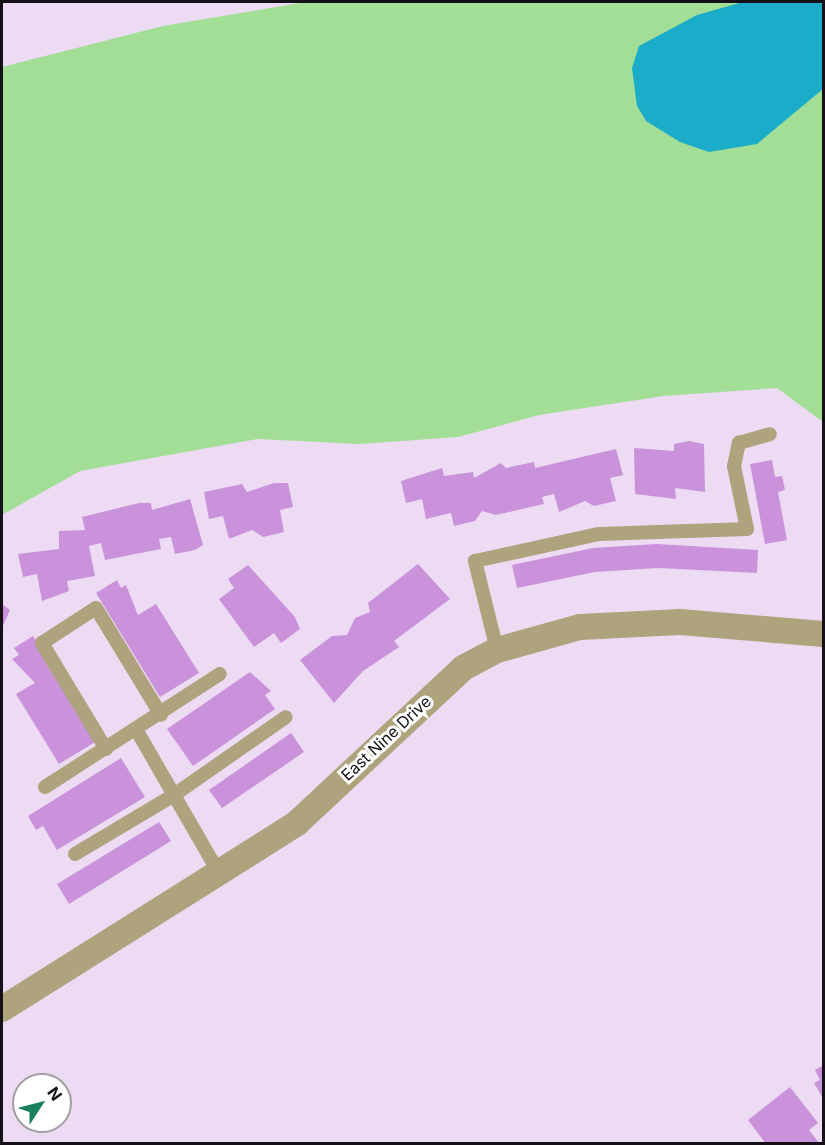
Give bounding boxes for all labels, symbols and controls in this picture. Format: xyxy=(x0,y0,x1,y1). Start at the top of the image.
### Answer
street label: East Nine Drive xyxy=(337,692,435,784)
north arrow xyxy=(12,1073,72,1133)
text: N xyxy=(43,1083,67,1104)

